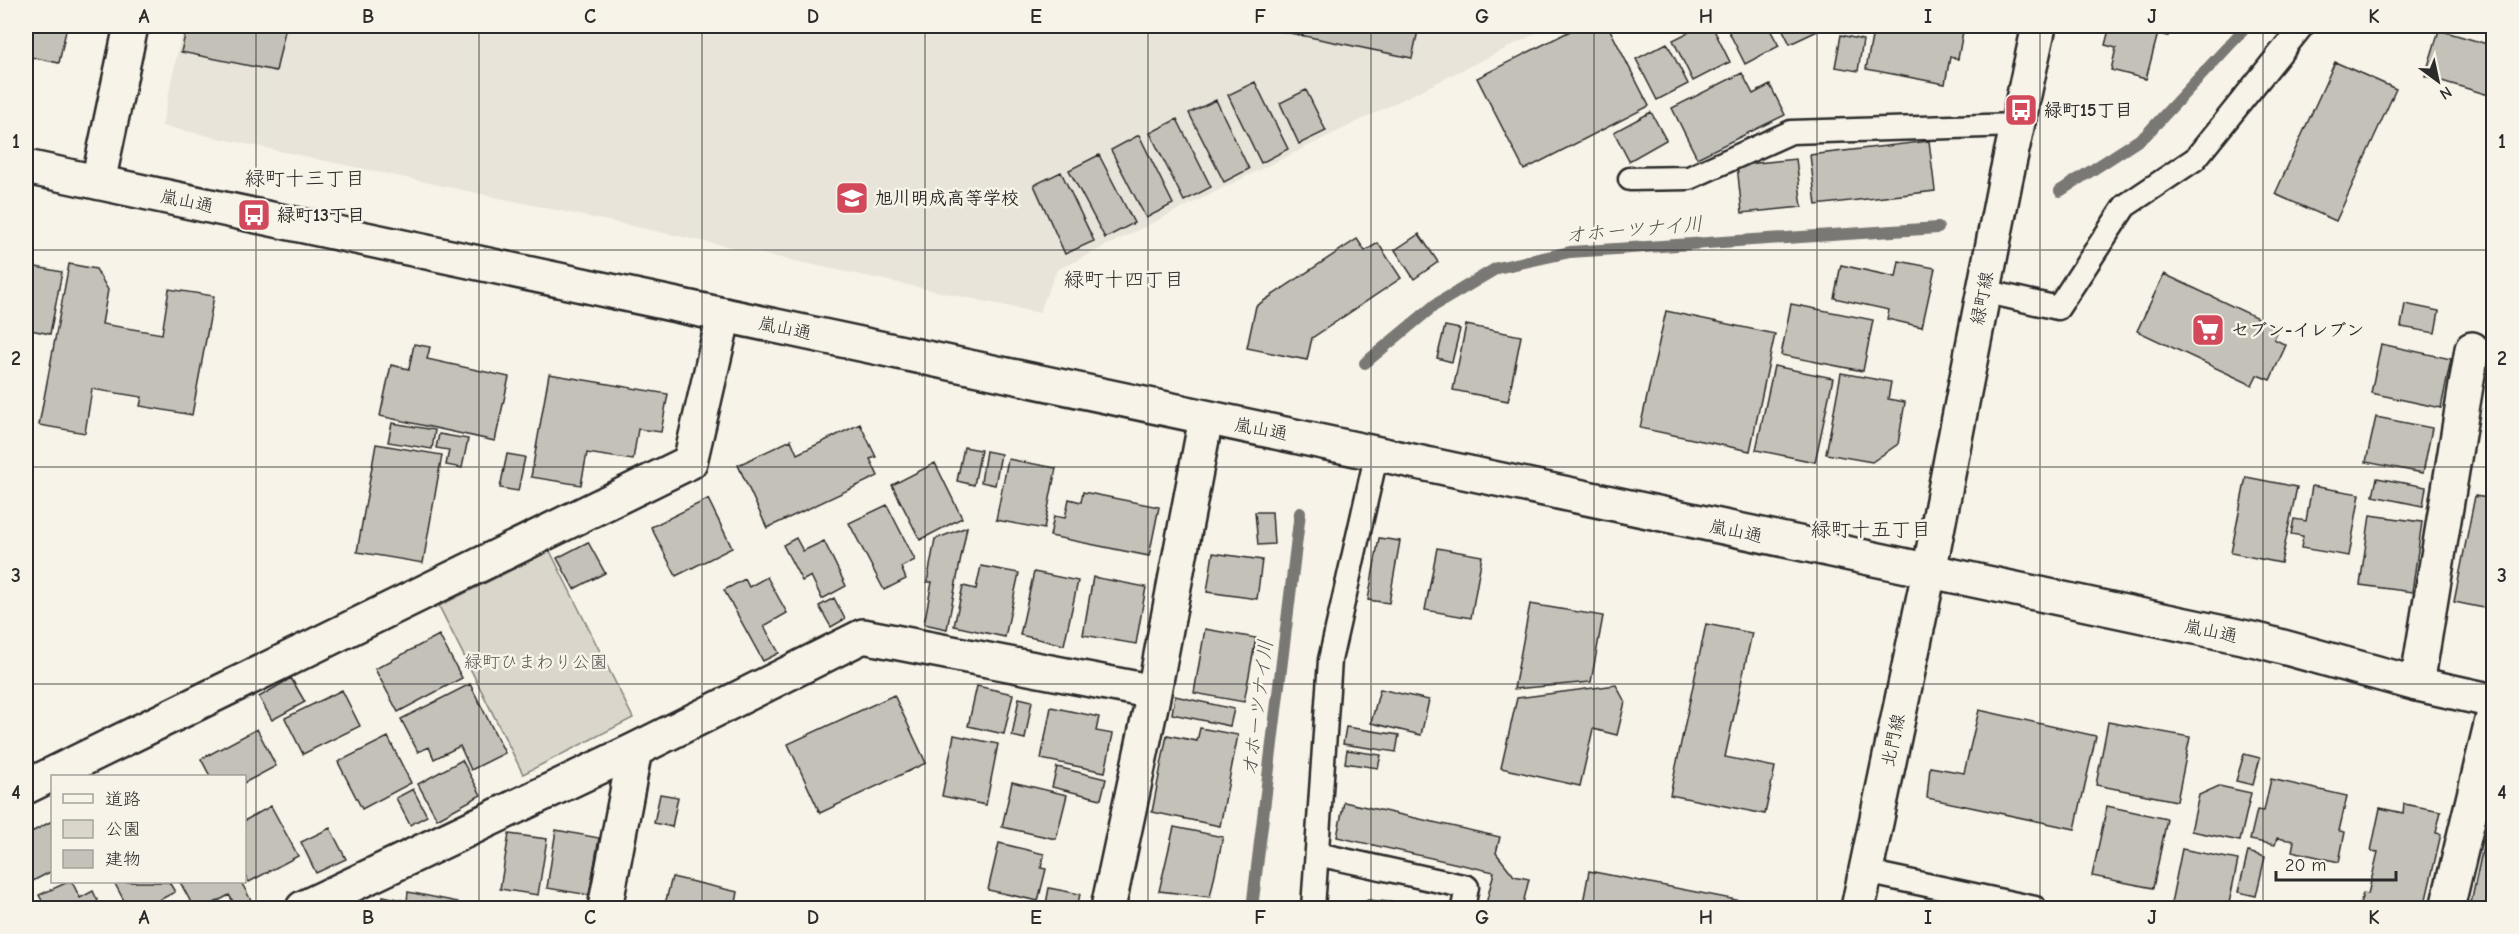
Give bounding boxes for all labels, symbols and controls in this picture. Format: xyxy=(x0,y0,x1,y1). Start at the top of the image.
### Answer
text: A xyxy=(138,5,150,28)
text: B xyxy=(362,5,374,28)
text: C xyxy=(584,5,596,28)
text: D xyxy=(807,5,819,28)
text: E xyxy=(1030,5,1042,28)
text: F xyxy=(1254,5,1266,28)
text: G xyxy=(1475,5,1489,28)
text: H xyxy=(1699,5,1713,28)
text: I xyxy=(1924,5,1932,28)
text: J xyxy=(2147,5,2157,28)
text: K xyxy=(2368,5,2380,28)
north arrow xyxy=(2408,51,2468,111)
text: N xyxy=(2436,82,2455,103)
bus stop icon: 緑町15丁目 xyxy=(2003,92,2039,128)
place label: 緑町15丁目 xyxy=(2044,100,2133,121)
text: 1 xyxy=(12,130,20,153)
text: 1 xyxy=(2498,130,2506,153)
district label: 緑町十三丁目 xyxy=(245,167,365,190)
school or university icon: 旭川明成高等学校 xyxy=(834,180,870,216)
street label: 嵐山通 xyxy=(158,186,215,217)
place label: 旭川明成高等学校 xyxy=(875,188,1019,209)
bus stop icon: 緑町13丁目 xyxy=(236,197,272,233)
place label: 緑町13丁目 xyxy=(277,205,365,226)
water label: オホーツナイ川 xyxy=(1564,212,1704,247)
district label: 緑町十四丁目 xyxy=(1064,268,1184,291)
street label: 緑町線 xyxy=(1967,270,1998,327)
supermarket icon: セブン-イレブン xyxy=(2190,312,2226,348)
street label: 嵐山通 xyxy=(756,313,813,344)
place label: セブン-イレブン xyxy=(2231,320,2364,341)
text: 2 xyxy=(11,347,21,370)
text: 2 xyxy=(2497,347,2507,370)
street label: 嵐山通 xyxy=(1232,414,1289,445)
street label: 嵐山通 xyxy=(1707,516,1764,547)
district label: 緑町十五丁目 xyxy=(1811,518,1931,541)
text: 3 xyxy=(11,564,21,587)
text: 3 xyxy=(2497,564,2507,587)
street label: 嵐山通 xyxy=(2182,616,2239,647)
water label: オホーツナイ川 xyxy=(1238,638,1277,778)
park label: 緑町ひまわり公園 xyxy=(464,652,608,673)
street label: 北門線 xyxy=(1878,712,1909,769)
legend xyxy=(51,775,246,883)
text: 4 xyxy=(11,781,21,804)
text: 4 xyxy=(2497,781,2507,804)
text: 道路 xyxy=(105,789,141,810)
text: 公園 xyxy=(105,819,141,840)
scale bar xyxy=(2276,844,2396,882)
text: 建物 xyxy=(105,849,141,870)
text: 20 m xyxy=(2285,855,2326,876)
text: A xyxy=(138,906,150,929)
text: B xyxy=(362,906,374,929)
text: C xyxy=(584,906,596,929)
text: D xyxy=(807,906,819,929)
text: E xyxy=(1030,906,1042,929)
text: F xyxy=(1254,906,1266,929)
text: G xyxy=(1475,906,1489,929)
text: H xyxy=(1699,906,1713,929)
text: I xyxy=(1924,906,1932,929)
text: J xyxy=(2147,906,2157,929)
text: K xyxy=(2368,906,2380,929)

